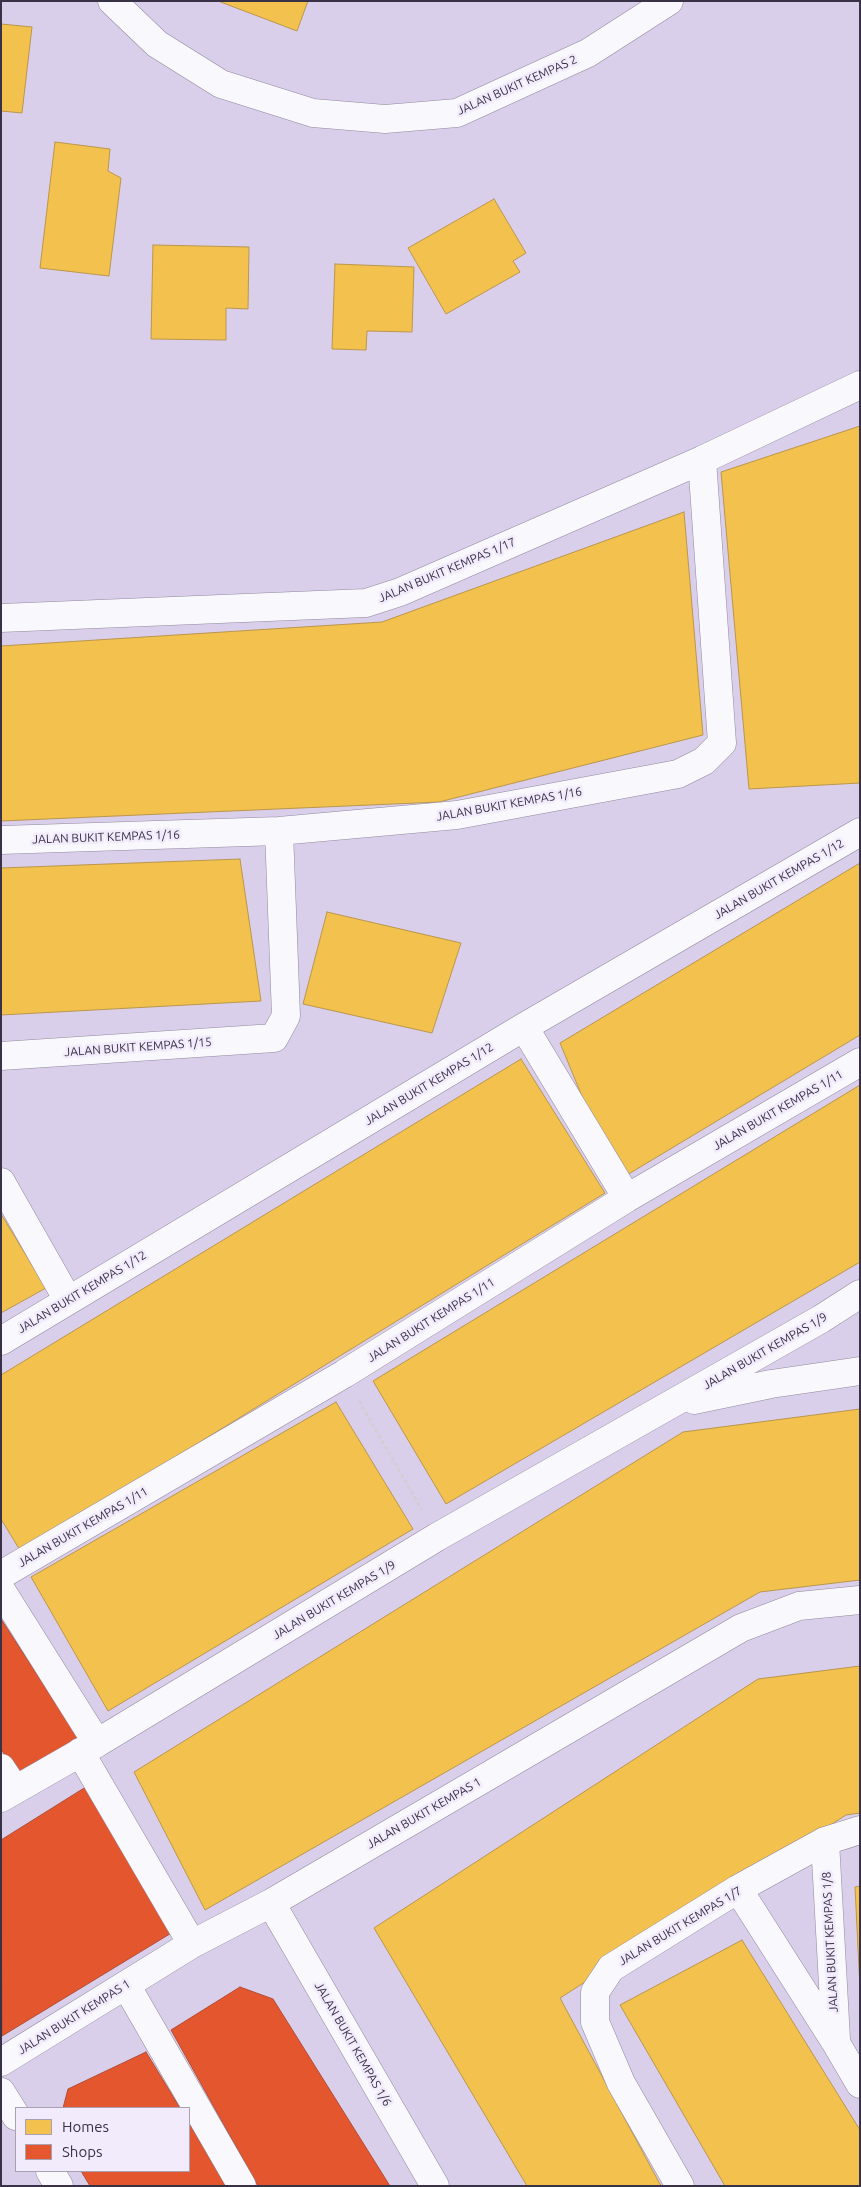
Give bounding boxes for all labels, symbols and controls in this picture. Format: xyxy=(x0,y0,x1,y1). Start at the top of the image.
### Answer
street label: JALAN BUKIT KEMPAS 2 xyxy=(455,52,579,118)
street label: JALAN BUKIT KEMPAS 1/17 xyxy=(376,535,518,605)
street label: JALAN BUKIT KEMPAS 1/16 xyxy=(435,784,583,824)
street label: JALAN BUKIT KEMPAS 1/16 xyxy=(32,827,180,847)
street label: JALAN BUKIT KEMPAS 1/12 xyxy=(711,836,847,922)
street label: JALAN BUKIT KEMPAS 1/15 xyxy=(64,1035,212,1059)
street label: JALAN BUKIT KEMPAS 1/12 xyxy=(362,1040,496,1128)
street label: JALAN BUKIT KEMPAS 1/11 xyxy=(710,1067,846,1153)
street label: JALAN BUKIT KEMPAS 1/12 xyxy=(15,1248,149,1336)
street label: JALAN BUKIT KEMPAS 1/11 xyxy=(365,1275,497,1365)
street label: JALAN BUKIT KEMPAS 1/9 xyxy=(700,1310,830,1392)
street label: JALAN BUKIT KEMPAS 1/11 xyxy=(15,1484,151,1570)
street label: JALAN BUKIT KEMPAS 1/9 xyxy=(270,1558,398,1642)
street label: JALAN BUKIT KEMPAS 1 xyxy=(364,1774,484,1852)
street label: JALAN BUKIT KEMPAS 1/8 xyxy=(819,1871,841,2013)
street label: JALAN BUKIT KEMPAS 1/7 xyxy=(616,1884,744,1968)
street label: JALAN BUKIT KEMPAS 1 xyxy=(15,1977,133,2057)
street label: JALAN BUKIT KEMPAS 1/6 xyxy=(312,1979,394,2109)
legend xyxy=(15,2107,190,2172)
text: Homes xyxy=(62,2118,109,2135)
text: Shops xyxy=(62,2143,103,2160)

